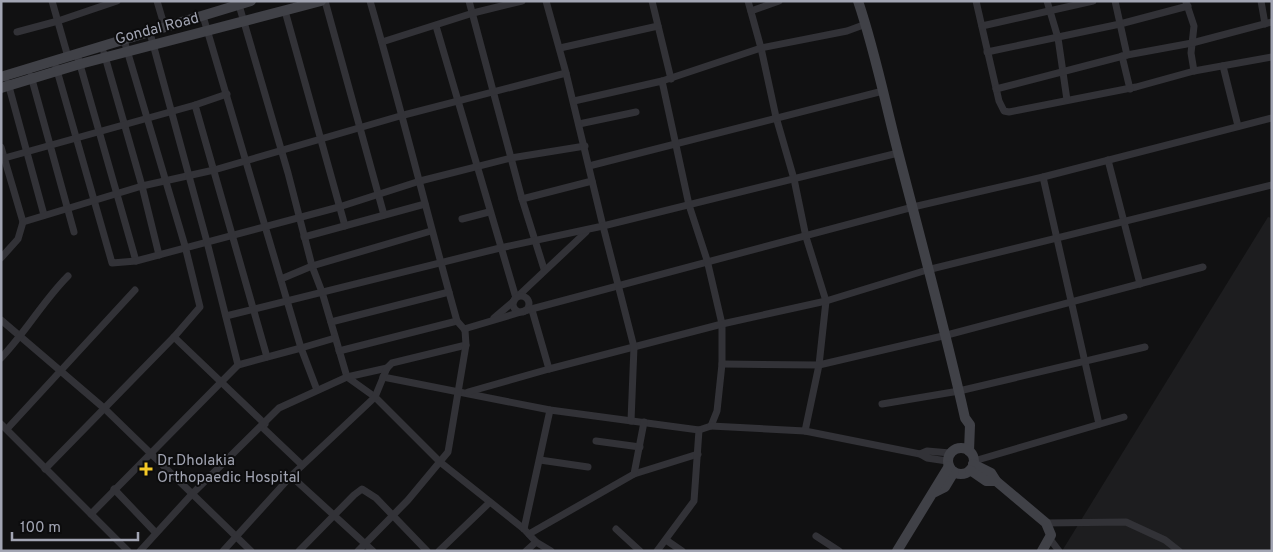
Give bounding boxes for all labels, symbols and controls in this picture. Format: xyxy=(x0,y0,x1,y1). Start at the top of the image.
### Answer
street label: Gondal Road xyxy=(113,9,201,50)
place label: Dr.Dholakia Orthopaedic Hospital xyxy=(157,452,300,488)
marker: Dr.Dholakia Orthopaedic Hospital xyxy=(139,462,153,476)
scale bar xyxy=(12,510,139,542)
text: 100 m xyxy=(20,519,61,538)

